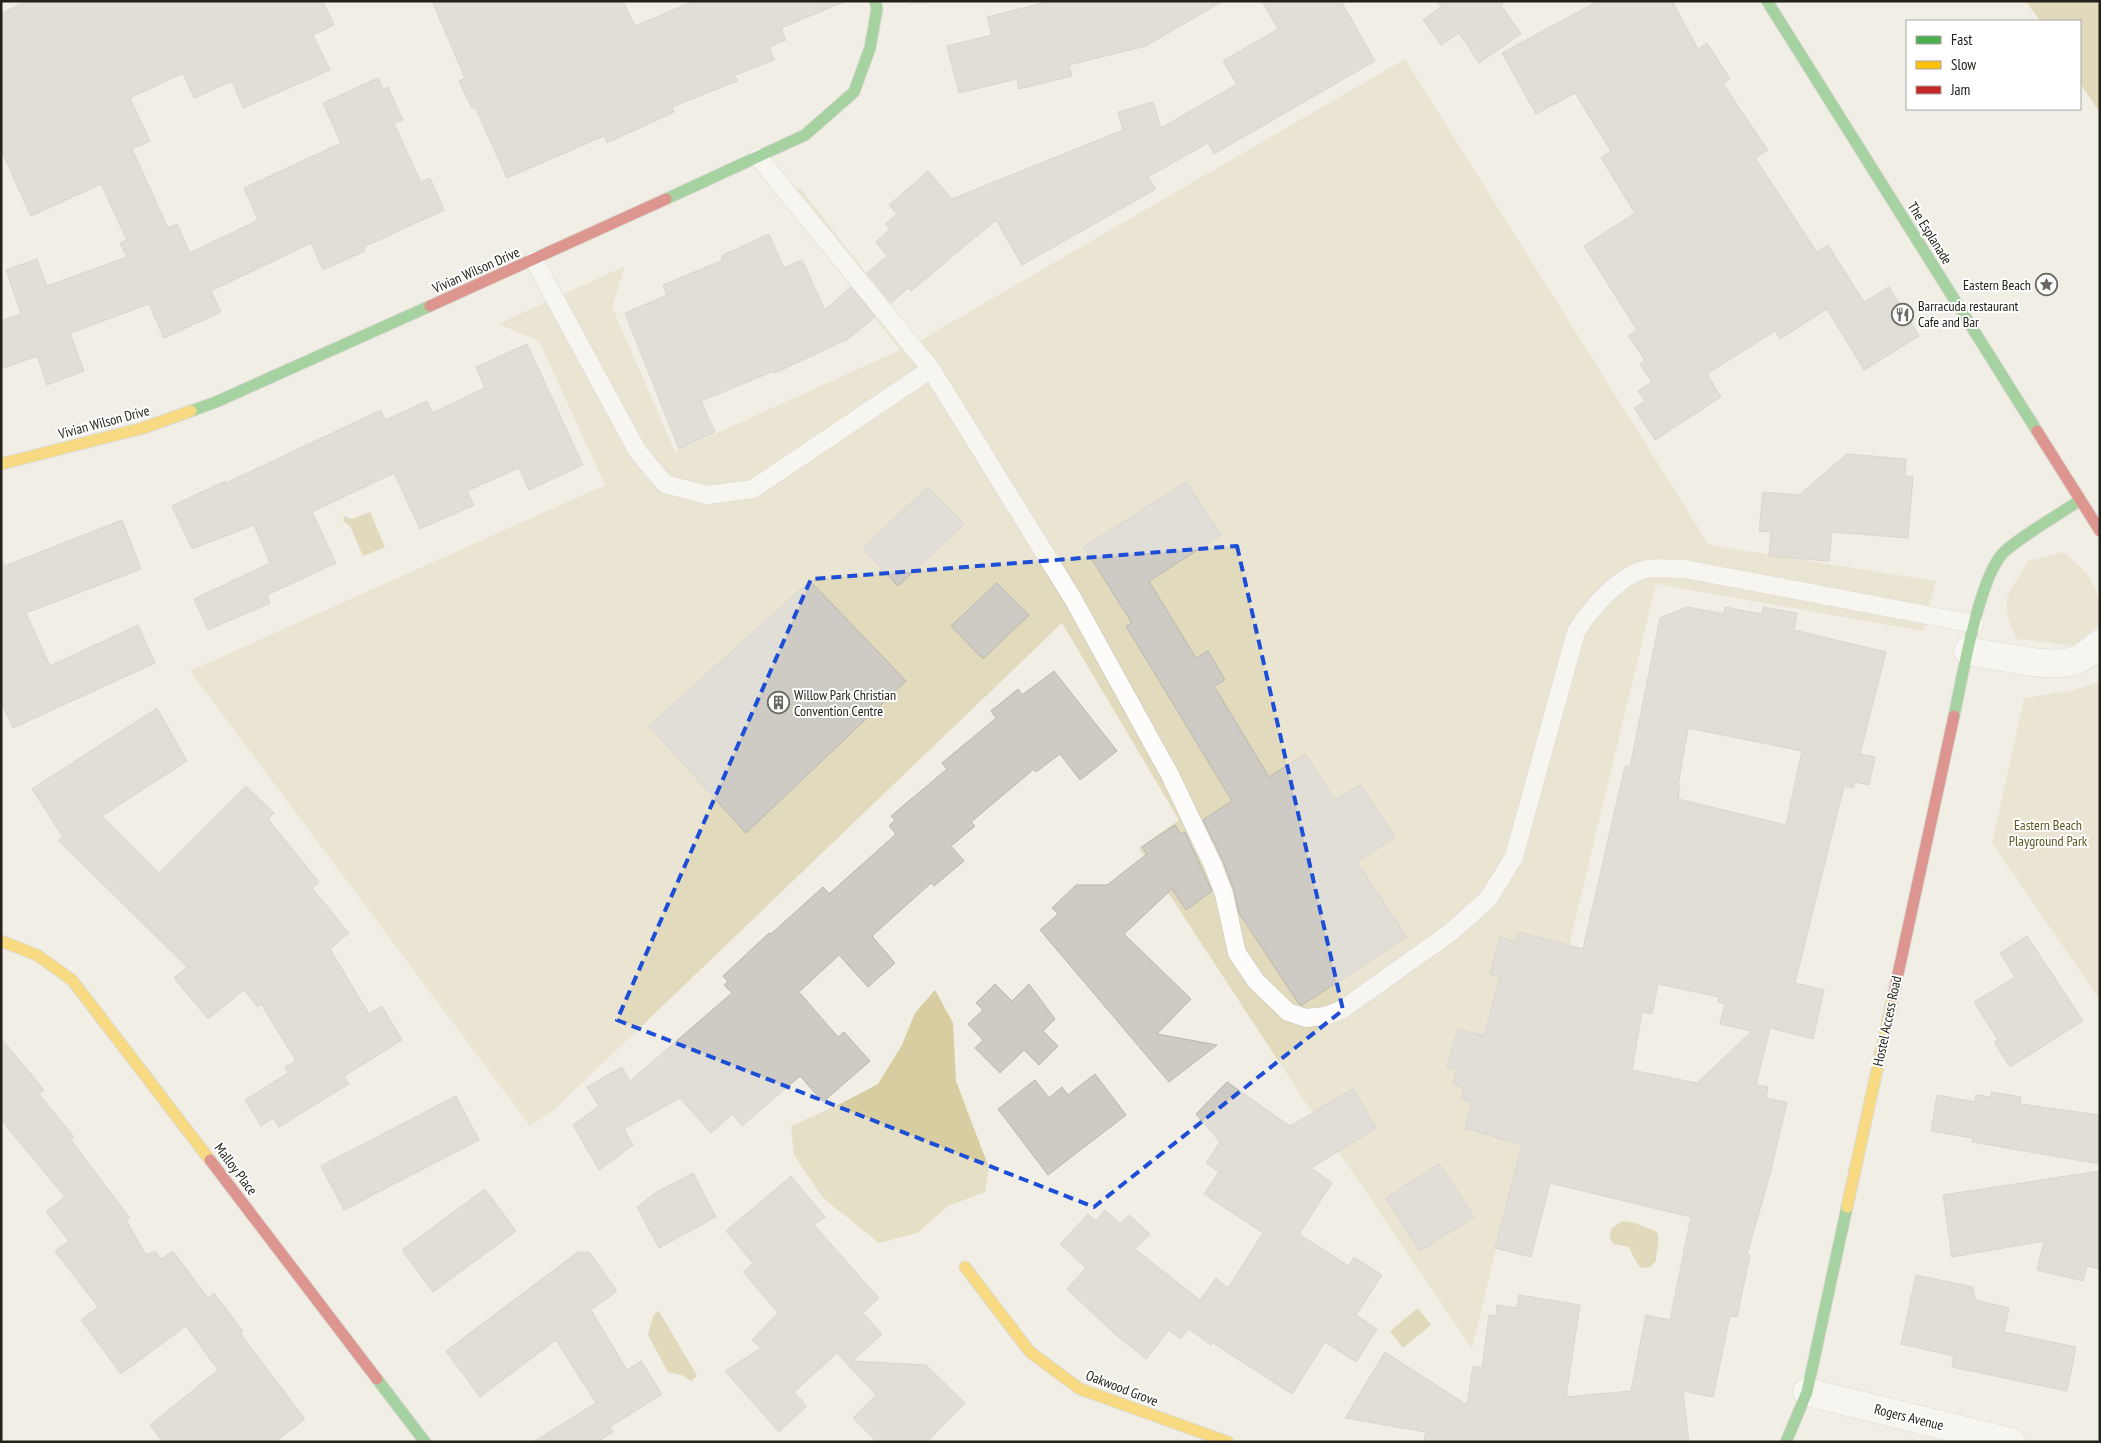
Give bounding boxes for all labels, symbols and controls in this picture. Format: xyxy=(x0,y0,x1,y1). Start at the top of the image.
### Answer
legend xyxy=(1906,20,2081,110)
text: Fast xyxy=(1951,30,1972,49)
text: Slow xyxy=(1951,55,1976,74)
text: Jam xyxy=(1950,80,1970,99)
street label: The Esplanade xyxy=(1904,198,1956,268)
street label: Vivian Wilson Drive xyxy=(429,243,523,298)
place icon: Eastern Beach xyxy=(2035,273,2059,297)
place label: Eastern Beach xyxy=(1963,276,2031,294)
place label: Barracuda restaurant Cafe and Bar xyxy=(1918,297,2019,331)
restaurant icon: Barracuda restaurant Cafe and Bar xyxy=(1890,302,1914,326)
street label: Vivian Wilson Drive xyxy=(56,401,152,443)
place label: Willow Park Christian Convention Centre xyxy=(794,686,896,720)
building icon: Willow Park Christian Convention Centre xyxy=(766,691,790,715)
park label: Eastern Beach Playground Park xyxy=(2009,816,2088,850)
street label: Hostel Access Road xyxy=(1869,974,1905,1068)
street label: Malloy Place xyxy=(211,1139,262,1199)
street label: Oakwood Grove xyxy=(1083,1366,1161,1410)
street label: Rogers Avenue xyxy=(1873,1400,1946,1434)

